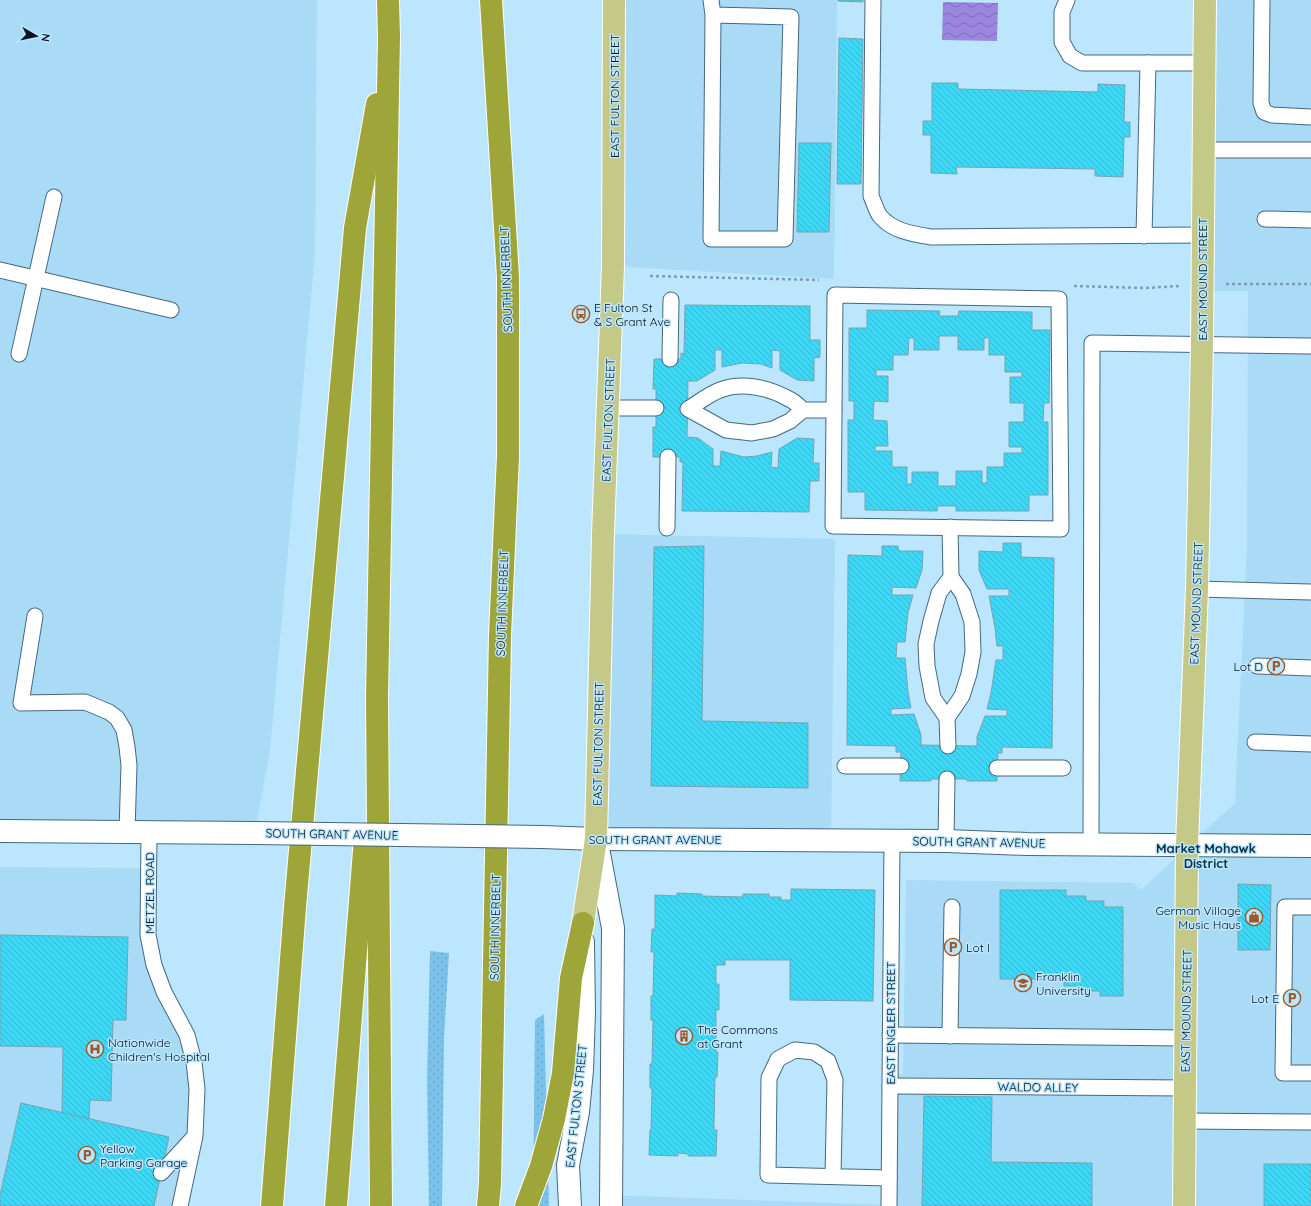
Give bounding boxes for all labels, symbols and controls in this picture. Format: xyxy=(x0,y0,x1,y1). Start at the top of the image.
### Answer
north arrow xyxy=(16,16,56,56)
text: N xyxy=(38,32,53,43)
street label: EAST FULTON STREET xyxy=(607,34,622,158)
street label: EAST MOUND STREET xyxy=(1195,217,1210,341)
street label: SOUTH INNERBELT xyxy=(497,225,515,333)
place label: E Fulton St & S Grant Ave xyxy=(594,300,671,329)
bus stop icon: E Fulton St & S Grant Ave xyxy=(571,304,591,324)
street label: EAST FULTON STREET xyxy=(598,358,618,482)
street label: EAST MOUND STREET xyxy=(1186,541,1206,665)
street label: SOUTH INNERBELT xyxy=(493,549,511,657)
parking icon: Lot D xyxy=(1266,656,1286,676)
place label: Lot D xyxy=(1233,659,1263,674)
street label: EAST FULTON STREET xyxy=(589,682,607,806)
street label: SOUTH GRANT AVENUE xyxy=(266,825,399,843)
street label: SOUTH GRANT AVENUE xyxy=(589,832,721,847)
street label: SOUTH GRANT AVENUE xyxy=(913,833,1046,851)
district label: Market Mohawk District xyxy=(1156,840,1256,871)
street label: METZEL ROAD xyxy=(142,852,157,934)
street label: SOUTH INNERBELT xyxy=(487,874,503,980)
place label: German Village Music Haus xyxy=(1155,903,1241,932)
shop icon: German Village Music Haus xyxy=(1244,907,1264,927)
parking icon: Lot I xyxy=(943,937,963,957)
place label: Lot I xyxy=(966,940,990,955)
street label: EAST MOUND STREET xyxy=(1177,949,1195,1073)
street label: EAST ENGLER STREET xyxy=(883,961,898,1085)
place label: Franklin University xyxy=(1036,969,1091,998)
school or university icon: Franklin University xyxy=(1013,973,1033,993)
parking icon: Lot E xyxy=(1282,988,1302,1008)
place label: Lot E xyxy=(1251,991,1279,1006)
place label: The Commons at Grant xyxy=(697,1022,778,1051)
building icon: The Commons at Grant xyxy=(674,1026,694,1046)
place label: Nationwide Children's Hospital xyxy=(108,1035,210,1064)
hospital icon: Nationwide Children's Hospital xyxy=(85,1039,105,1059)
street label: EAST FULTON STREET xyxy=(562,1044,590,1168)
street label: WALDO ALLEY xyxy=(998,1079,1079,1095)
place label: Yellow Parking Garage xyxy=(100,1141,187,1170)
parking icon: Yellow Parking Garage xyxy=(77,1145,97,1165)

